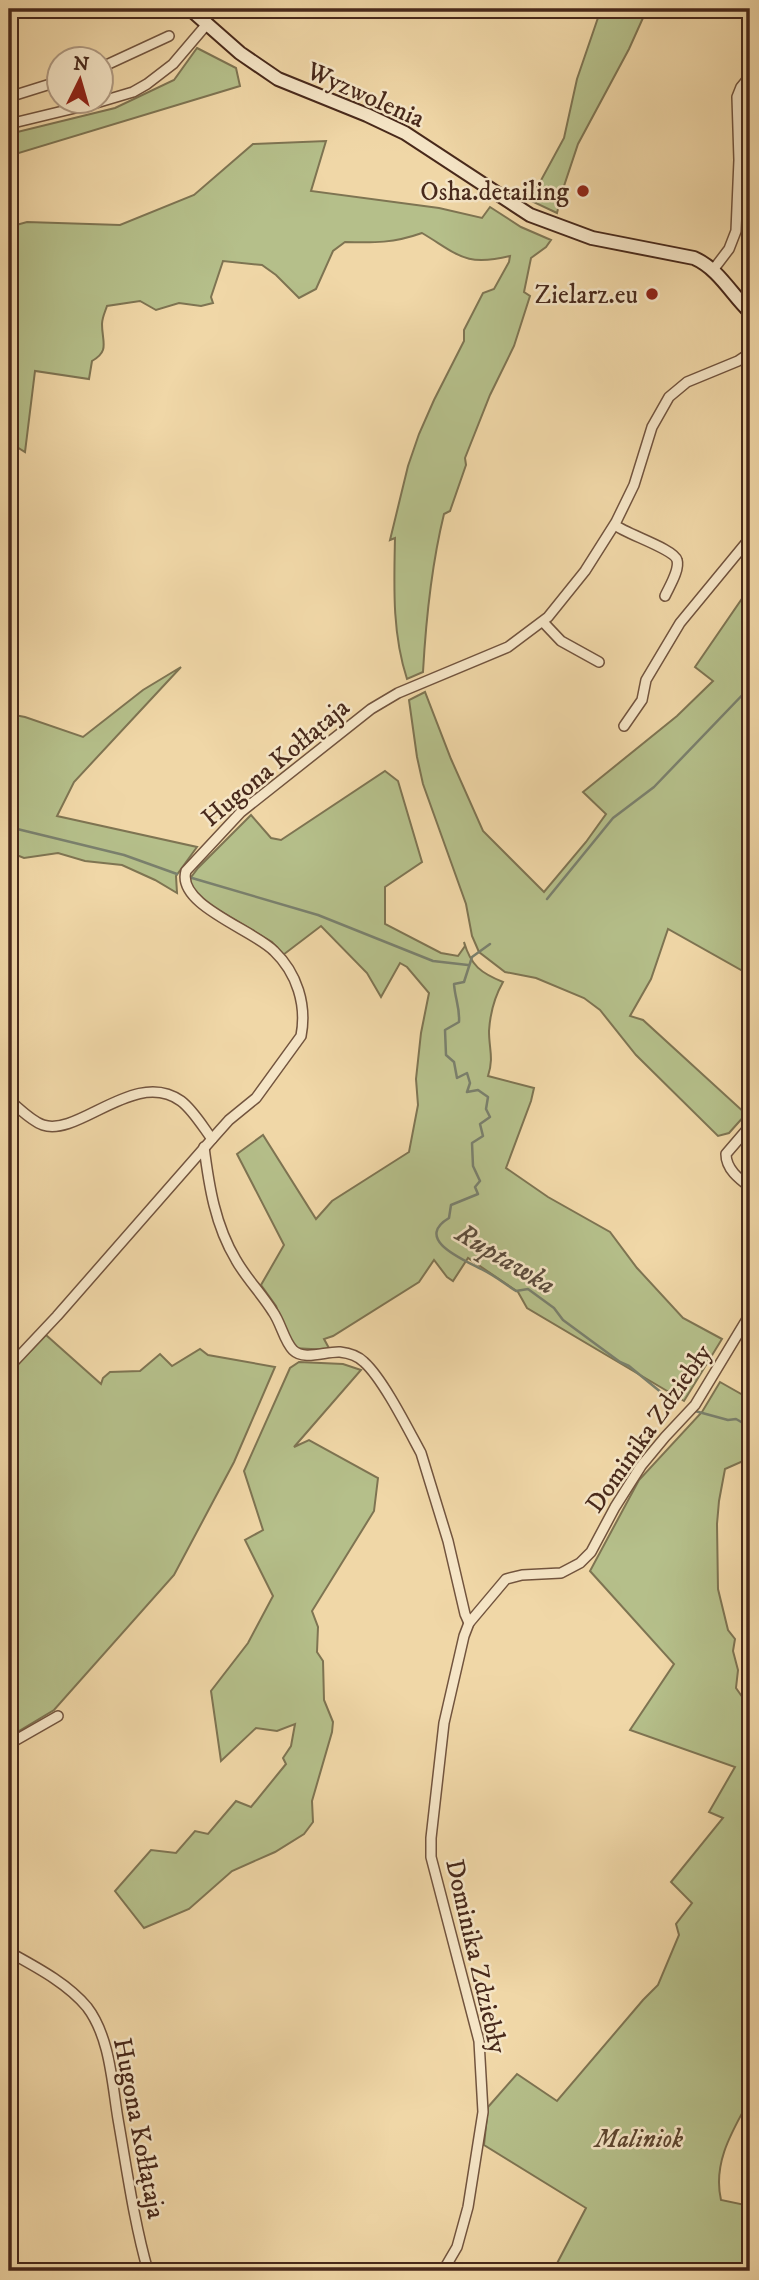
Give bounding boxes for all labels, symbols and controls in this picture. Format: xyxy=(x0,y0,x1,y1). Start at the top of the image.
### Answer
north arrow xyxy=(46,46,116,116)
text: N xyxy=(73,52,91,77)
street label: Wyzwolenia xyxy=(300,54,430,136)
place label: Osha.detailing xyxy=(420,176,569,209)
marker: Osha.detailing xyxy=(575,183,591,199)
place label: Zielarz.eu xyxy=(535,279,638,312)
marker: Zielarz.eu xyxy=(644,286,660,302)
street label: Hugona Kołłątaja xyxy=(195,692,357,835)
water label: Ruptawka xyxy=(448,1215,562,1303)
street label: Dominika Zdziebły xyxy=(579,1338,720,1520)
street label: Dominika Zdziebły xyxy=(437,1856,514,2057)
street label: Hugona Kołłątaja xyxy=(105,2035,172,2221)
park label: Maliniok xyxy=(593,2123,683,2156)

